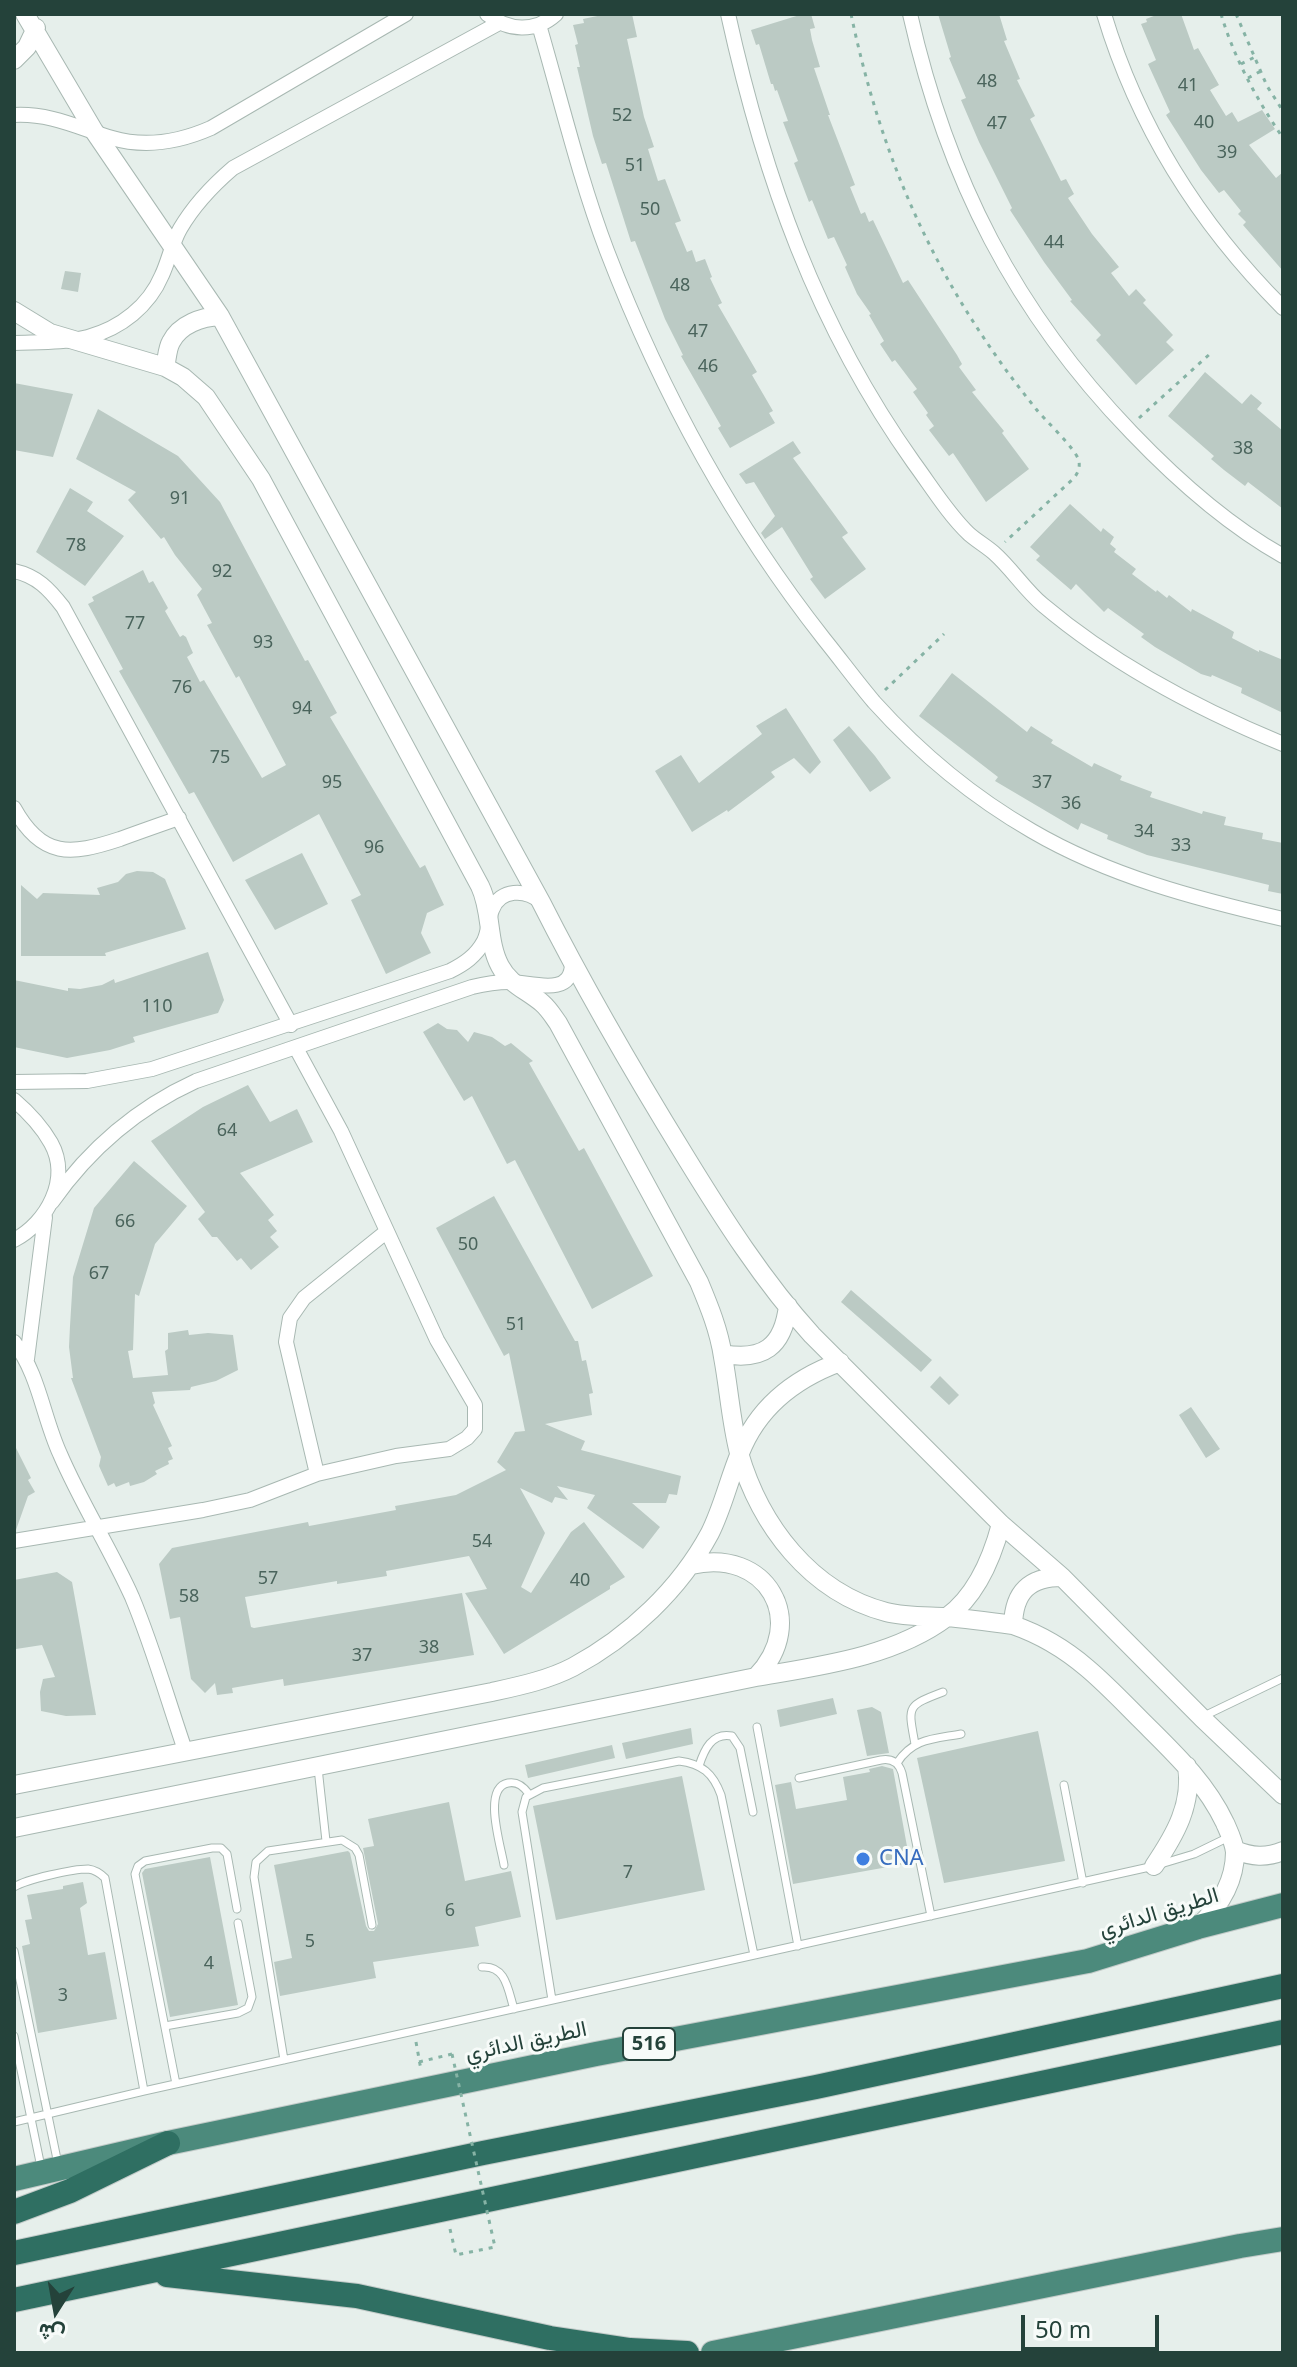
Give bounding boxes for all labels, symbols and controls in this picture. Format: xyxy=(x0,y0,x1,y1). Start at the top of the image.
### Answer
house number: 48 xyxy=(977,71,997,93)
house number: 41 xyxy=(1178,75,1198,97)
house number: 52 xyxy=(612,105,632,127)
house number: 40 xyxy=(1194,112,1214,134)
house number: 47 xyxy=(987,113,1007,135)
house number: 39 xyxy=(1217,142,1237,164)
house number: 51 xyxy=(625,155,645,177)
house number: 50 xyxy=(640,199,660,221)
house number: 44 xyxy=(1044,232,1064,254)
house number: 48 xyxy=(670,275,690,297)
house number: 47 xyxy=(688,321,708,343)
house number: 46 xyxy=(698,356,718,378)
house number: 38 xyxy=(1233,438,1253,460)
house number: 91 xyxy=(170,488,190,510)
house number: 78 xyxy=(66,535,86,557)
house number: 92 xyxy=(212,561,232,583)
house number: 77 xyxy=(125,613,145,635)
house number: 93 xyxy=(253,632,273,654)
house number: 76 xyxy=(172,677,192,699)
house number: 94 xyxy=(292,698,312,720)
house number: 75 xyxy=(210,747,230,769)
house number: 95 xyxy=(322,772,342,794)
house number: 37 xyxy=(1032,772,1052,794)
house number: 36 xyxy=(1061,793,1081,815)
house number: 34 xyxy=(1134,821,1154,843)
house number: 33 xyxy=(1171,835,1191,857)
house number: 96 xyxy=(364,837,384,859)
house number: 110 xyxy=(142,996,172,1018)
house number: 64 xyxy=(217,1120,237,1142)
house number: 66 xyxy=(115,1211,135,1233)
house number: 50 xyxy=(458,1234,478,1256)
house number: 67 xyxy=(89,1263,109,1285)
house number: 51 xyxy=(506,1314,526,1336)
house number: 54 xyxy=(472,1531,492,1553)
house number: 57 xyxy=(258,1568,278,1590)
house number: 40 xyxy=(570,1570,590,1592)
house number: 58 xyxy=(179,1586,199,1608)
house number: 38 xyxy=(419,1637,439,1659)
house number: 37 xyxy=(352,1645,372,1667)
place label: CNA xyxy=(879,1846,924,1872)
marker: CNA xyxy=(854,1850,872,1868)
house number: 7 xyxy=(623,1862,633,1884)
street label: الطريق الدائري xyxy=(1096,1882,1222,1944)
house number: 6 xyxy=(445,1900,455,1922)
house number: 5 xyxy=(305,1931,315,1953)
house number: 4 xyxy=(204,1953,214,1975)
house number: 3 xyxy=(58,1985,68,2007)
street label: الطريق الدائري xyxy=(463,2016,589,2068)
road number: 516 xyxy=(623,2028,675,2060)
north arrow xyxy=(16,2271,96,2351)
scale bar xyxy=(1025,2299,1163,2349)
text: 50 m xyxy=(1035,2312,1091,2345)
text: ش xyxy=(36,2317,67,2352)

